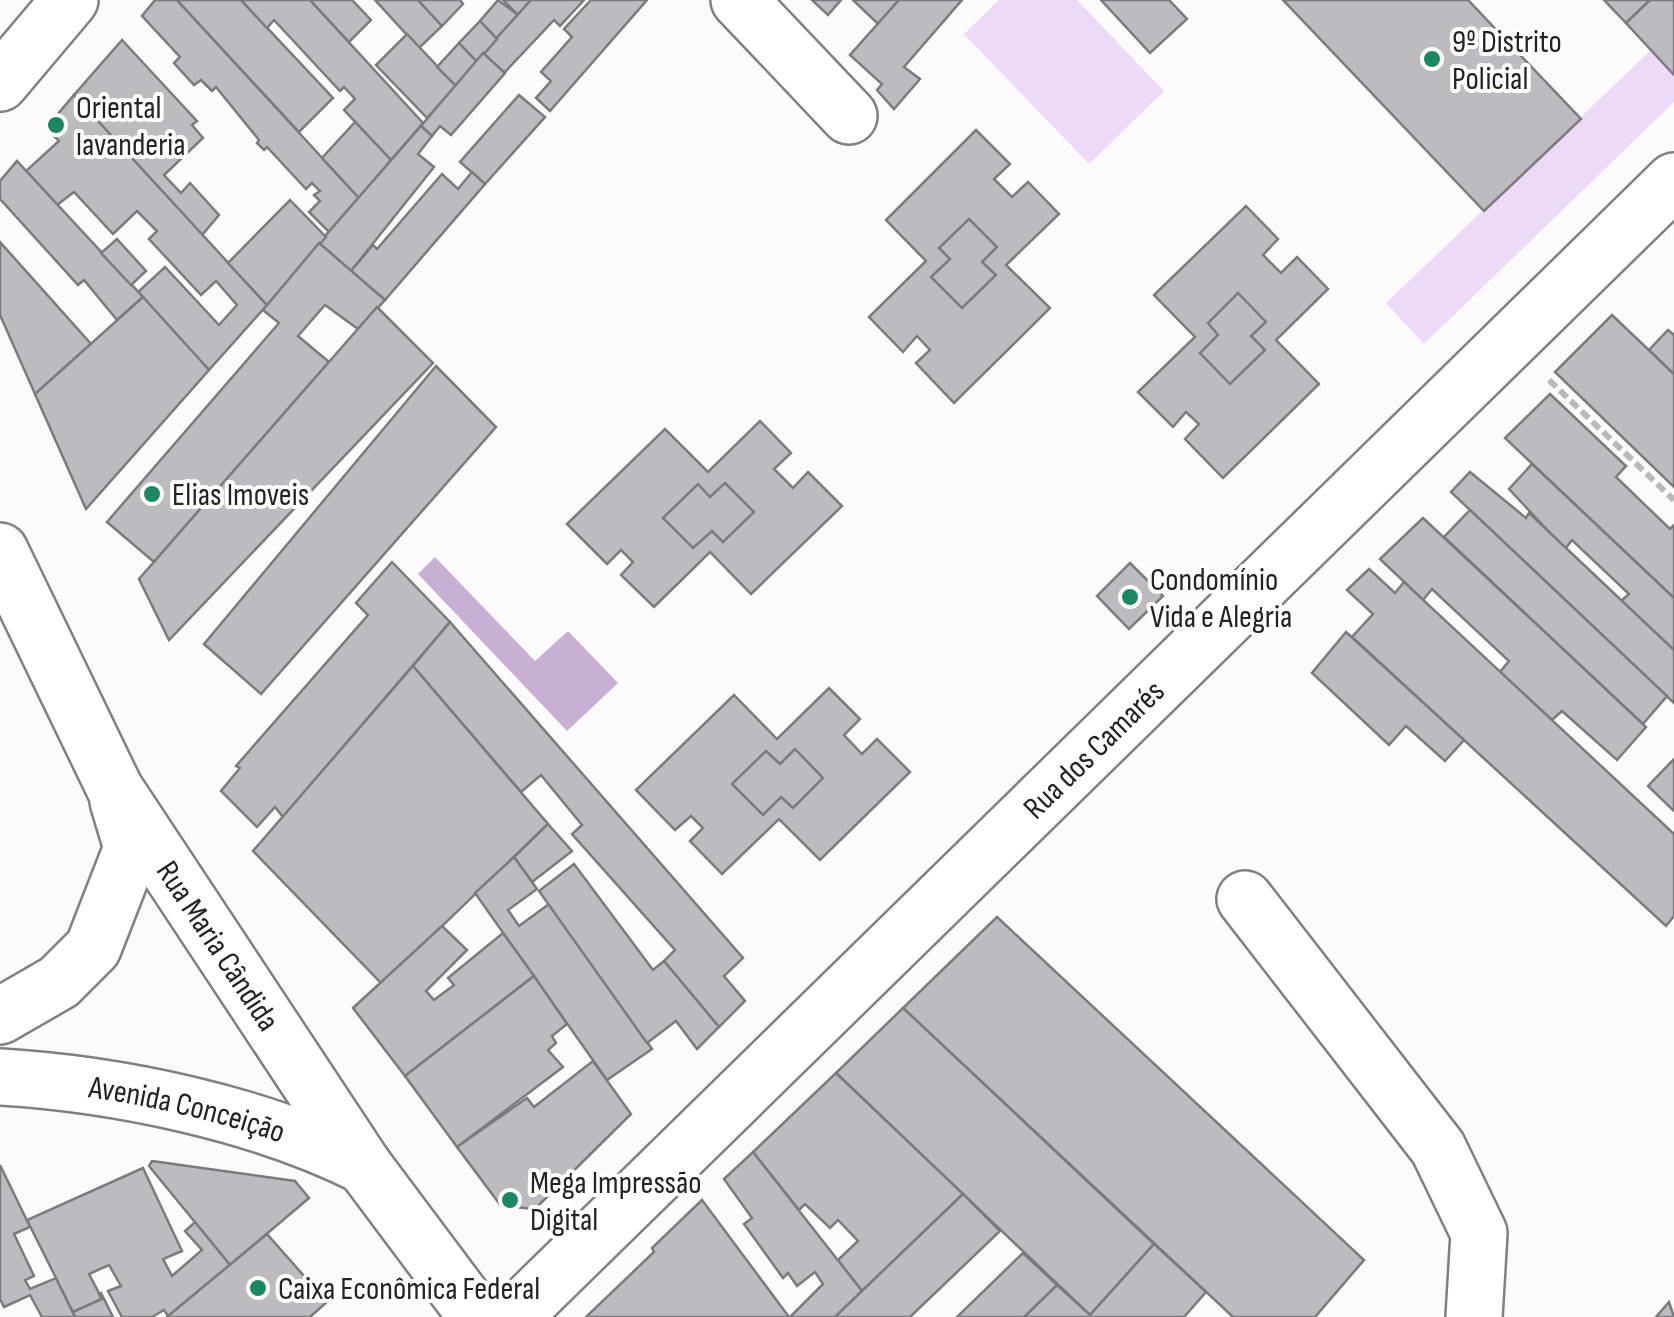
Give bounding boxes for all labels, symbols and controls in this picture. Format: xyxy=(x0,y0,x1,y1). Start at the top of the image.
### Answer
place label: 9º Distrito Policial xyxy=(1452,23,1562,99)
marker: 9º Distrito Policial xyxy=(1421,48,1443,70)
place label: Oriental lavanderia xyxy=(76,89,186,165)
marker: Oriental lavanderia xyxy=(45,114,67,136)
place label: Elias Imoveis xyxy=(172,476,309,515)
marker: Elias Imoveis xyxy=(141,483,163,505)
place label: Condomínio Vida e Alegria xyxy=(1150,561,1292,637)
marker: Condomínio Vida e Alegria xyxy=(1119,586,1141,608)
street label: Rua dos Camarés xyxy=(1016,673,1173,828)
street label: Rua Maria Cândida xyxy=(147,854,287,1039)
street label: Avenida Conceição xyxy=(85,1068,290,1152)
place label: Mega Impressão Digital xyxy=(530,1164,702,1240)
marker: Mega Impressão Digital xyxy=(499,1189,521,1211)
place label: Caixa Econômica Federal xyxy=(278,1270,540,1309)
marker: Caixa Econômica Federal xyxy=(247,1277,269,1299)

